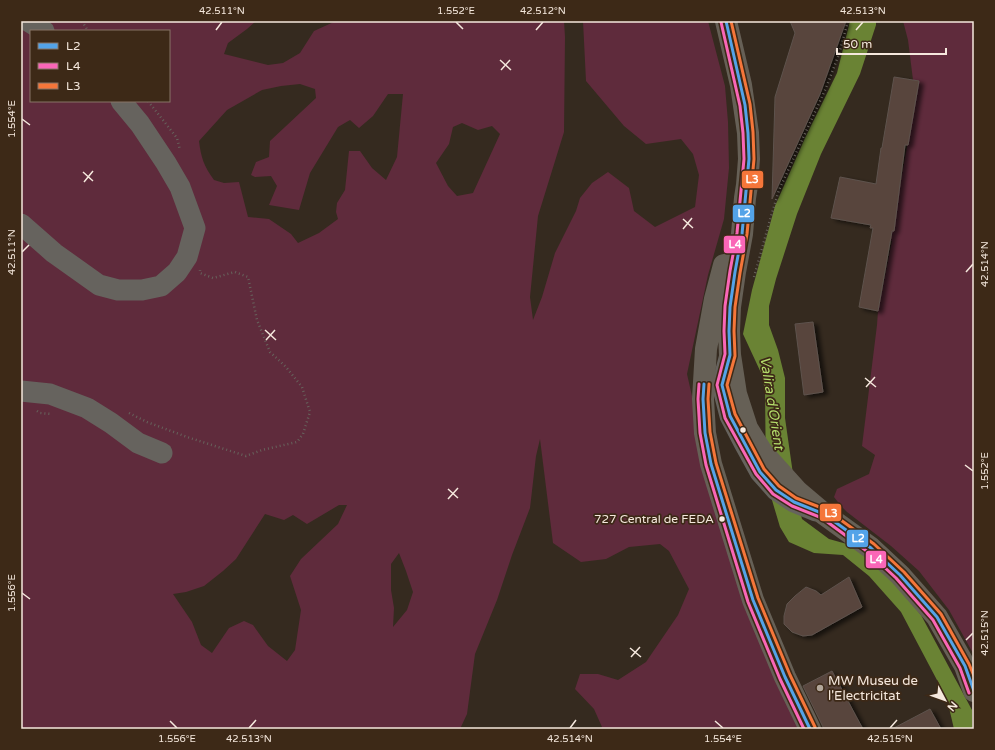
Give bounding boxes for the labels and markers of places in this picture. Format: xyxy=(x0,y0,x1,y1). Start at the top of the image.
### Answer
unlabelled marker xyxy=(738,425,748,435)
place label: 727 Central de FEDA xyxy=(594,512,714,526)
marker: 727 Central de FEDA xyxy=(717,514,727,524)
place label: MW Museu de l'Electricitat xyxy=(828,673,918,704)
marker: MW Museu de l'Electricitat xyxy=(815,683,825,693)

